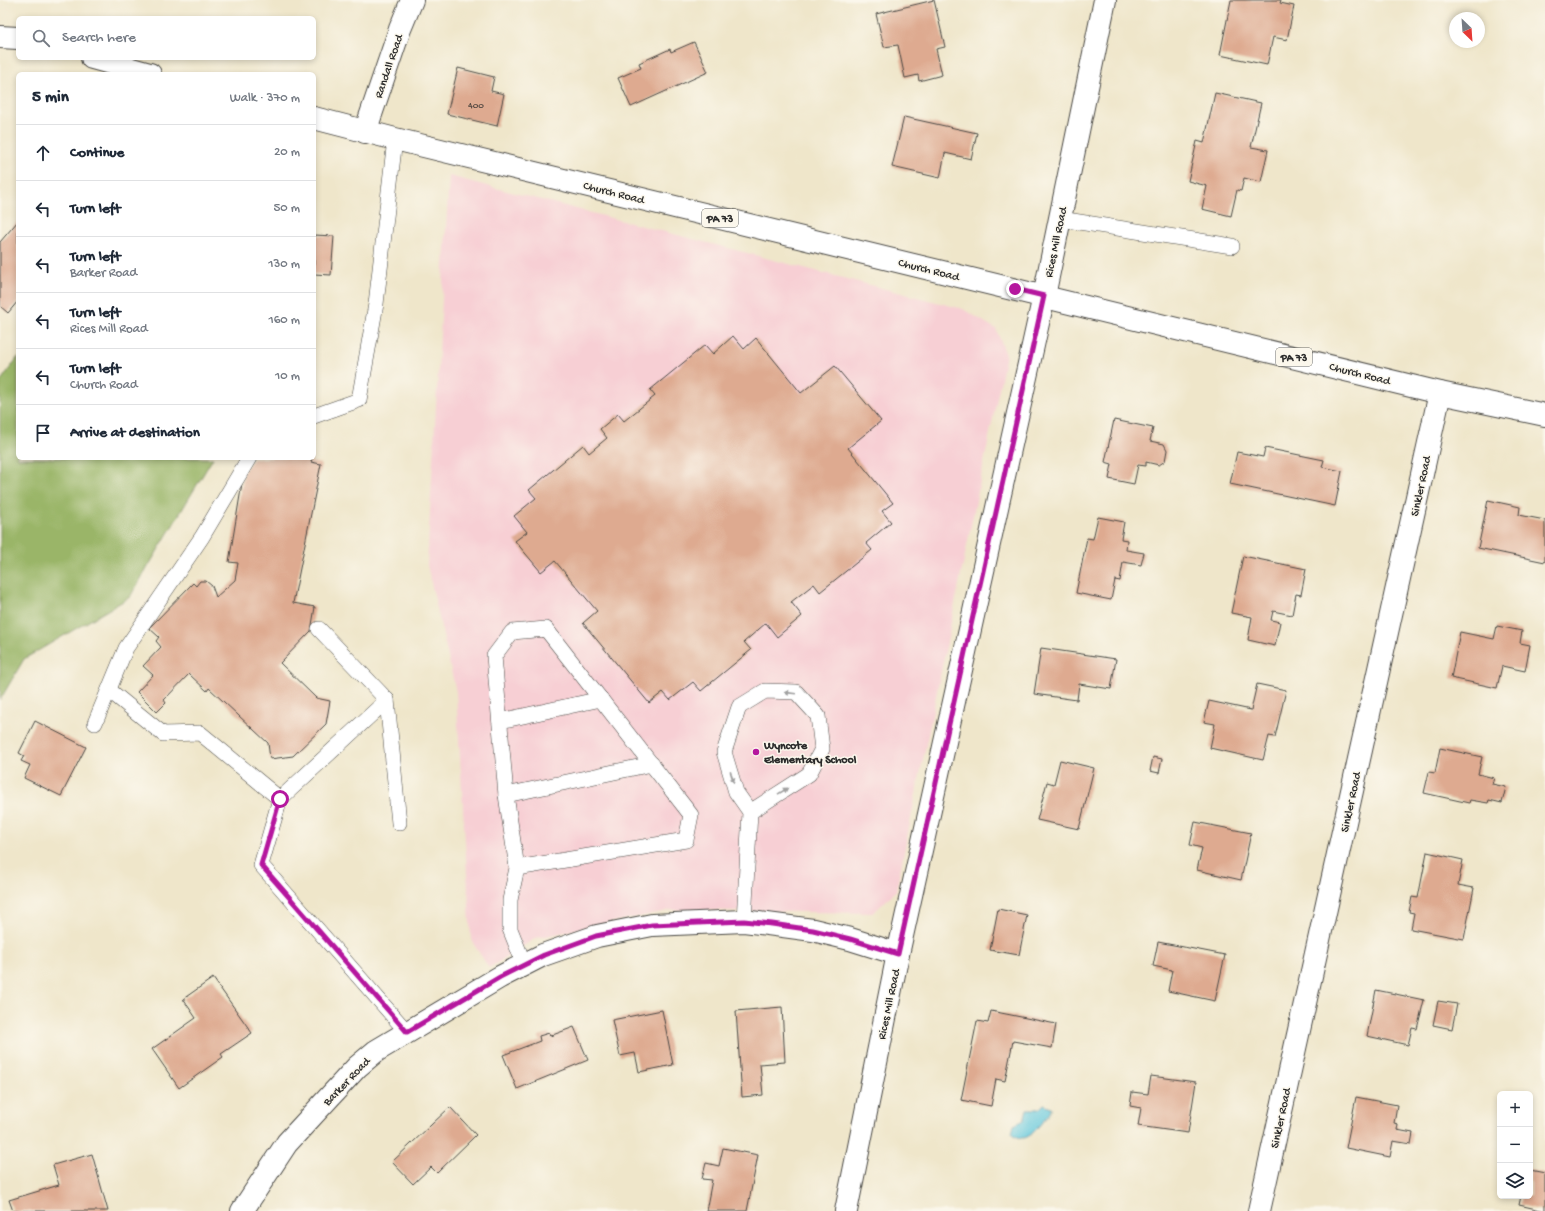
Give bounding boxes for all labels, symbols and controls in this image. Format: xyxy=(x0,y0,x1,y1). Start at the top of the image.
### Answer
north arrow xyxy=(1449,12,1485,48)
search box xyxy=(16,16,316,60)
icon: search xyxy=(30,27,52,49)
text: Search here xyxy=(62,29,136,47)
street label: Randall Road xyxy=(372,32,408,100)
text: 5 min xyxy=(32,88,69,108)
text: Walk · 370 m xyxy=(230,91,300,106)
house number: 400 xyxy=(468,100,484,112)
icon: ahead xyxy=(32,142,54,164)
text: Continue xyxy=(70,144,124,162)
text: 20 m xyxy=(274,145,300,160)
street label: Church Road xyxy=(582,180,646,209)
icon: left xyxy=(32,198,54,220)
text: Turn left xyxy=(70,200,121,218)
text: 50 m xyxy=(273,201,300,216)
street label: Rices Mill Road xyxy=(1043,205,1071,279)
road number: PA 73 xyxy=(702,209,738,227)
text: Turn left xyxy=(70,248,121,266)
icon: left xyxy=(32,254,54,276)
text: 130 m xyxy=(268,257,300,272)
street label: Church Road xyxy=(897,257,961,286)
text: Barker Road xyxy=(70,266,137,281)
route end xyxy=(1006,280,1024,298)
text: Turn left xyxy=(70,304,121,322)
icon: left xyxy=(32,310,54,332)
text: 160 m xyxy=(268,313,300,328)
text: Rices Mill Road xyxy=(70,322,148,337)
road number: PA 73 xyxy=(1276,348,1312,366)
text: Turn left xyxy=(70,360,121,378)
street label: Church Road xyxy=(1328,361,1392,390)
icon: left xyxy=(32,366,54,388)
text: 10 m xyxy=(275,369,300,384)
text: Church Road xyxy=(70,378,138,393)
icon: arrive xyxy=(32,422,54,444)
text: Arrive at destination xyxy=(70,424,200,442)
street label: Sinkler Road xyxy=(1409,454,1435,518)
one-way arrow xyxy=(784,689,797,696)
place label: Wyncote Elementary School xyxy=(763,740,857,768)
marker: Wyncote Elementary School xyxy=(751,747,761,757)
street label: Sinkler Road xyxy=(1339,770,1365,834)
one-way arrow xyxy=(729,771,735,783)
one-way arrow xyxy=(778,787,788,795)
route start xyxy=(271,790,289,808)
street label: Rices Mill Road xyxy=(876,967,904,1041)
street label: Barker Road xyxy=(320,1055,375,1110)
street label: Sinkler Road xyxy=(1269,1086,1295,1150)
map controls xyxy=(1497,1091,1533,1199)
button: + xyxy=(1497,1091,1533,1127)
button: − xyxy=(1497,1127,1533,1163)
button: layers xyxy=(1497,1163,1533,1199)

